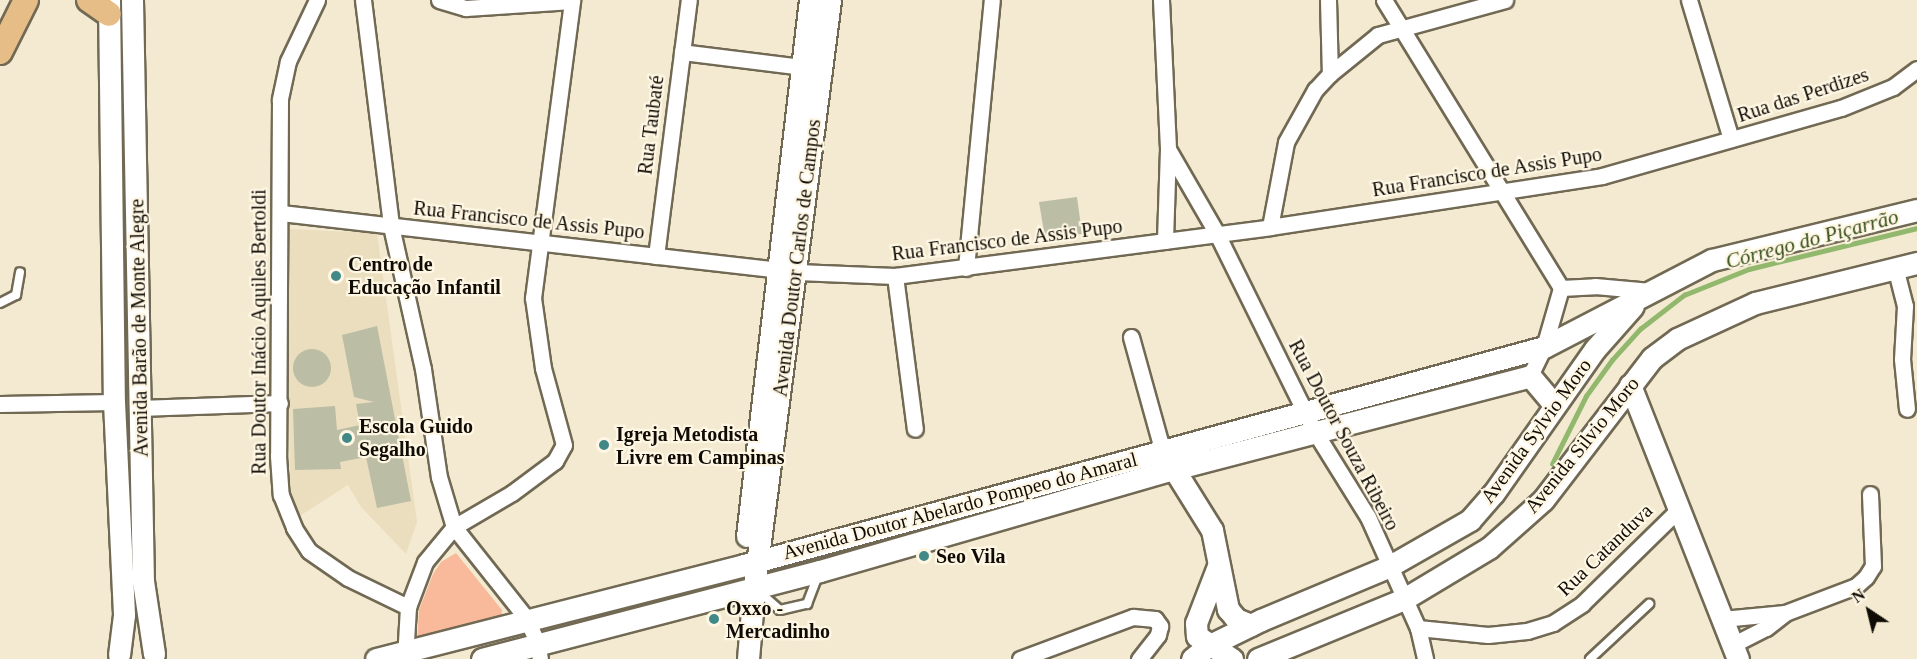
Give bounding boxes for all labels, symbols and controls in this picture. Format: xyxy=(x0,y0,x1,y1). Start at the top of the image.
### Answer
street label: Rua das Perdizes xyxy=(1734,62,1872,128)
street label: Rua Taubaté xyxy=(633,74,669,176)
street label: Avenida Doutor Carlos de Campos xyxy=(768,118,826,398)
street label: Rua Francisco de Assis Pupo xyxy=(1370,142,1604,202)
street label: Rua Doutor Inácio Aquiles Bertoldi xyxy=(247,189,271,475)
street label: Rua Francisco de Assis Pupo xyxy=(412,196,646,244)
street label: Avenida Barão de Monte Alegre xyxy=(125,198,153,458)
water label: Córrego do Piçarrão xyxy=(1723,204,1901,274)
street label: Rua Francisco de Assis Pupo xyxy=(890,214,1124,266)
place label: Centro de Educação Infantil xyxy=(348,252,501,299)
marker: Centro de Educação Infantil xyxy=(329,269,343,283)
street label: Rua Doutor Souza Ribeiro xyxy=(1283,335,1405,535)
street label: Avenida Sylvio Moro xyxy=(1475,354,1597,508)
street label: Avenida Silvio Moro xyxy=(1520,372,1644,518)
place label: Escola Guido Segalho xyxy=(359,414,473,461)
place label: Igreja Metodista Livre em Campinas xyxy=(616,422,785,469)
marker: Escola Guido Segalho xyxy=(340,431,354,445)
marker: Igreja Metodista Livre em Campinas xyxy=(597,438,611,452)
street label: Avenida Doutor Abelardo Pompeo do Amaral xyxy=(779,447,1141,565)
street label: Rua Catanduva xyxy=(1553,499,1657,601)
place label: Seo Vila xyxy=(936,544,1006,568)
marker: Seo Vila xyxy=(917,549,931,563)
north arrow xyxy=(1839,581,1899,641)
text: N xyxy=(1849,586,1868,606)
place label: Oxxo - Mercadinho xyxy=(726,596,830,643)
marker: Oxxo - Mercadinho xyxy=(707,612,721,626)

